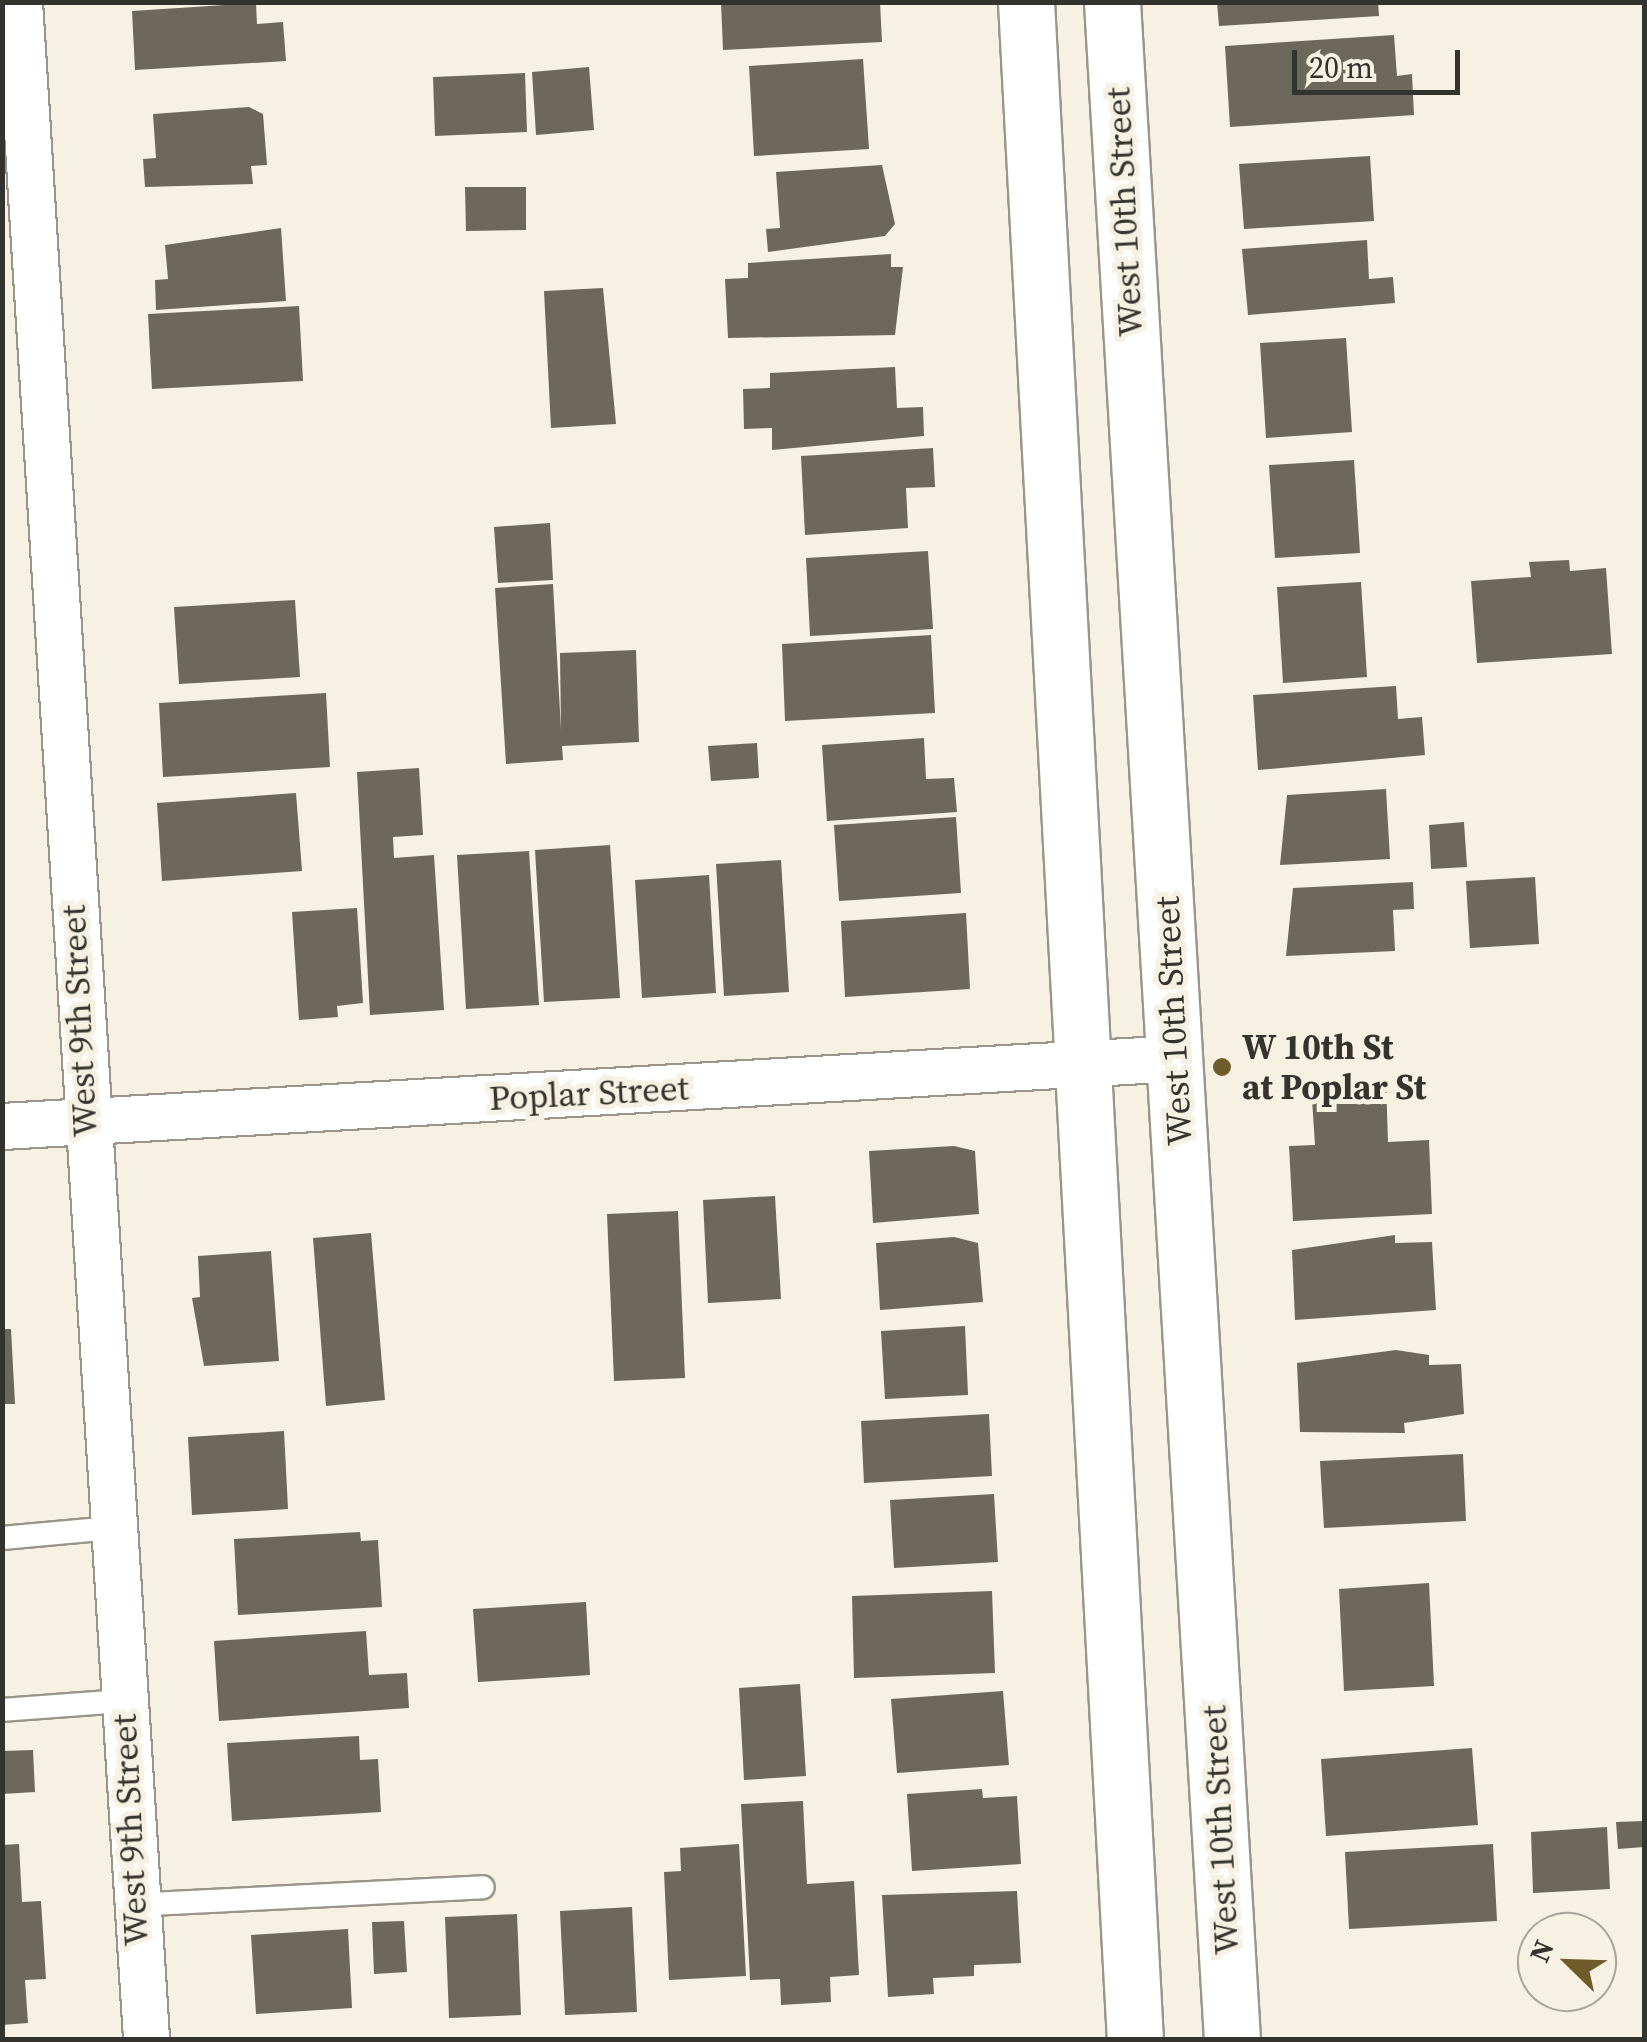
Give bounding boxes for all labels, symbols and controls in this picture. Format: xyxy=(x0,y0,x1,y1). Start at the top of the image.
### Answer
scale bar xyxy=(1297,30,1464,92)
text: 20 m xyxy=(1309,47,1373,88)
street label: West 10th Street xyxy=(1096,86,1152,338)
street label: West 10th Street xyxy=(1145,895,1201,1147)
street label: West 9th Street xyxy=(52,904,106,1138)
place label: W 10th St at Poplar St xyxy=(1242,1026,1426,1108)
marker: W 10th St at Poplar St xyxy=(1211,1056,1233,1078)
street label: Poplar Street xyxy=(488,1067,690,1119)
street label: West 10th Street xyxy=(1192,1704,1248,1956)
street label: West 9th Street xyxy=(103,1713,157,1947)
north arrow xyxy=(1517,1912,1617,2012)
text: N xyxy=(1520,1934,1563,1968)

